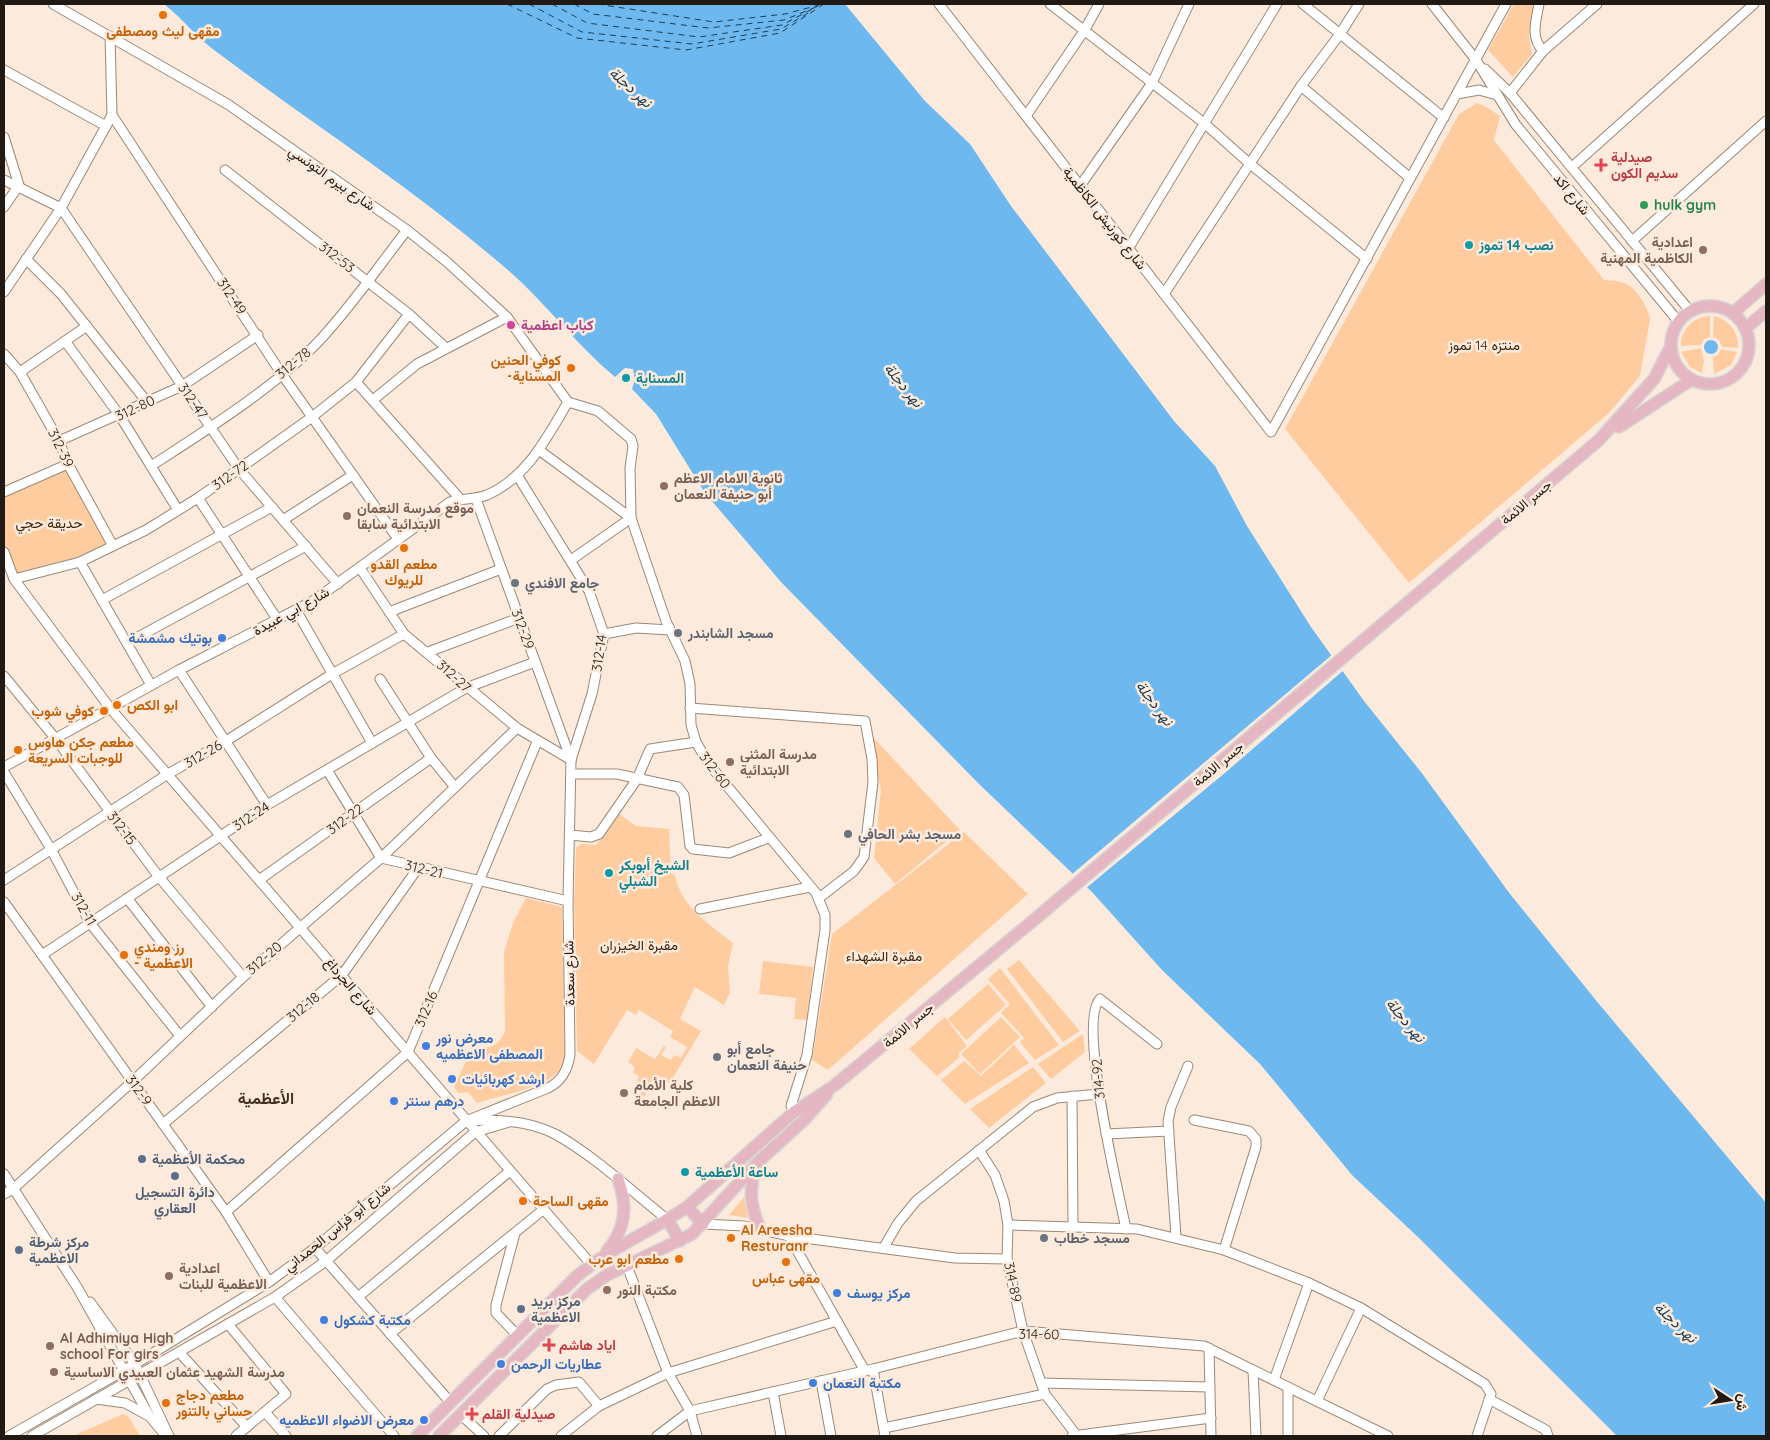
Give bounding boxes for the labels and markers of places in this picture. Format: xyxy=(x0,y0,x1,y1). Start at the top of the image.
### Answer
marker: مقهى ليث ومصطفى xyxy=(157,9,169,21)
place label: مقهى ليث ومصطفى xyxy=(106,22,220,40)
place label: صيدلية سديم الكون xyxy=(1611,148,1678,182)
marker: صيدلية سديم الكون xyxy=(1595,159,1607,171)
place label: hulk gym xyxy=(1654,196,1716,214)
marker: hulk gym xyxy=(1638,199,1650,211)
place label: اعدادية الكاظمية المهنية xyxy=(1600,233,1693,267)
place label: نصب 14 تموز xyxy=(1478,236,1554,254)
marker: نصب 14 تموز xyxy=(1463,239,1475,251)
marker: اعدادية الكاظمية المهنية xyxy=(1697,244,1709,256)
place label: كباب اعظمية xyxy=(521,316,594,334)
marker: كباب اعظمية xyxy=(505,319,517,331)
place label: كوفي الحنين -المسناية xyxy=(491,351,561,385)
marker: كوفي الحنين -المسناية xyxy=(565,362,577,374)
place label: المسناية xyxy=(636,369,684,387)
marker: المسناية xyxy=(620,372,632,384)
place label: ثانوية الامام الاعظم أبو حنيفة النعمان xyxy=(674,469,783,503)
marker: ثانوية الامام الاعظم أبو حنيفة النعمان xyxy=(658,480,670,492)
place label: موقع مدرسة النعمان الابتدائية سابقا xyxy=(357,499,474,533)
marker: موقع مدرسة النعمان الابتدائية سابقا xyxy=(341,510,353,522)
marker: مطعم القدو للريوك xyxy=(398,542,410,554)
place label: مطعم القدو للريوك xyxy=(371,555,438,589)
place label: جامع الافندي xyxy=(525,574,600,595)
marker: جامع الافندي xyxy=(509,577,521,589)
place label: مسجد الشابندر xyxy=(687,624,774,642)
marker: مسجد الشابندر xyxy=(672,627,684,639)
place label: بوتيك مشمشة xyxy=(128,629,212,647)
marker: بوتيك مشمشة xyxy=(216,632,228,644)
place label: ابو الكص xyxy=(127,696,178,714)
marker: ابو الكص xyxy=(111,699,123,711)
place label: كوفي شوب xyxy=(32,702,94,723)
marker: كوفي شوب xyxy=(98,705,110,717)
place label: مطعم جكن هاوس للوجبات السريعة xyxy=(28,733,134,767)
marker: مطعم جكن هاوس للوجبات السريعة xyxy=(12,744,24,756)
place label: مدرسة المثنى الابتدائية xyxy=(740,745,817,779)
marker: مدرسة المثنى الابتدائية xyxy=(724,756,736,768)
place label: مسجد بشر الحافي xyxy=(858,825,961,846)
marker: مسجد بشر الحافي xyxy=(842,828,854,840)
place label: الشيخ أبوبكر الشبلي xyxy=(618,856,689,893)
marker: الشيخ أبوبكر الشبلي xyxy=(603,867,615,879)
place label: رز ومندي - الاعظمية xyxy=(134,938,193,972)
marker: رز ومندي - الاعظمية xyxy=(118,949,130,961)
place label: معرض نور المصطفى الاعظميه xyxy=(435,1029,543,1063)
marker: معرض نور المصطفى الاعظميه xyxy=(420,1040,432,1052)
place label: جامع أبو حنيفة النعمان xyxy=(727,1040,807,1074)
marker: جامع أبو حنيفة النعمان xyxy=(711,1051,723,1063)
place label: ارشد كهربائيات xyxy=(462,1070,545,1088)
marker: ارشد كهربائيات xyxy=(446,1073,458,1085)
place label: كلية الأمام الاعظم الجامعة xyxy=(634,1076,720,1110)
marker: كلية الأمام الاعظم الجامعة xyxy=(618,1087,630,1099)
place label: درهم سنتر xyxy=(403,1092,464,1110)
marker: درهم سنتر xyxy=(388,1095,400,1107)
place label: محكمة الأعظمية xyxy=(152,1150,245,1168)
marker: محكمة الأعظمية xyxy=(136,1153,148,1165)
place label: ساعة الأعظمية xyxy=(695,1163,778,1181)
marker: ساعة الأعظمية xyxy=(679,1166,691,1178)
marker: دائرة التسجيل العقاري xyxy=(169,1170,181,1182)
place label: دائرة التسجيل العقاري xyxy=(135,1183,215,1220)
place label: مقهى الساحة xyxy=(533,1192,609,1210)
marker: مقهى الساحة xyxy=(517,1195,529,1207)
place label: Al Areesha Resturanr xyxy=(741,1221,813,1255)
place label: مسجد خطاب xyxy=(1054,1229,1130,1247)
marker: Al Areesha Resturanr xyxy=(725,1232,737,1244)
marker: مسجد خطاب xyxy=(1038,1232,1050,1244)
place label: مركز شرطة الاعظمية xyxy=(29,1233,89,1267)
marker: مركز شرطة الاعظمية xyxy=(13,1244,25,1256)
place label: مطعم ابو عرب xyxy=(588,1250,669,1268)
marker: مطعم ابو عرب xyxy=(673,1253,685,1265)
marker: مقهى عباس xyxy=(780,1256,792,1268)
place label: اعدادية الاعظمية للبنات xyxy=(179,1259,267,1293)
place label: مقهى عباس xyxy=(752,1269,820,1287)
marker: اعدادية الاعظمية للبنات xyxy=(163,1270,175,1282)
place label: مكتبة النور xyxy=(616,1281,677,1299)
marker: مكتبة النور xyxy=(601,1284,613,1296)
place label: مركز يوسف xyxy=(847,1284,911,1302)
marker: مركز يوسف xyxy=(831,1287,843,1299)
place label: مركز بريد الاعظمية xyxy=(531,1292,581,1326)
marker: مركز بريد الاعظمية xyxy=(515,1303,527,1315)
place label: مكتبة كشكول xyxy=(334,1311,411,1329)
marker: مكتبة كشكول xyxy=(318,1314,330,1326)
place label: Al Adhimiya High school For girs xyxy=(60,1329,174,1363)
place label: اياد هاشم xyxy=(559,1336,616,1354)
marker: اياد هاشم xyxy=(543,1339,555,1351)
marker: Al Adhimiya High school For girs xyxy=(44,1340,56,1352)
place label: عطاريات الرحمن xyxy=(511,1355,602,1373)
marker: عطاريات الرحمن xyxy=(495,1358,507,1370)
place label: مدرسة الشهيد عثمان العبيدي الاساسية xyxy=(64,1363,285,1384)
marker: مدرسة الشهيد عثمان العبيدي الاساسية xyxy=(48,1366,60,1378)
place label: مكتبة النعمان xyxy=(823,1374,902,1392)
marker: مكتبة النعمان xyxy=(807,1377,819,1389)
place label: مطعم دجاج حساني بالتنور xyxy=(175,1386,253,1423)
marker: مطعم دجاج حساني بالتنور xyxy=(160,1397,172,1409)
place label: صيدلية القلم xyxy=(482,1405,556,1423)
marker: صيدلية القلم xyxy=(466,1408,478,1420)
place label: معرض الاضواء الاعظميه xyxy=(279,1411,414,1429)
marker: معرض الاضواء الاعظميه xyxy=(418,1414,430,1426)

